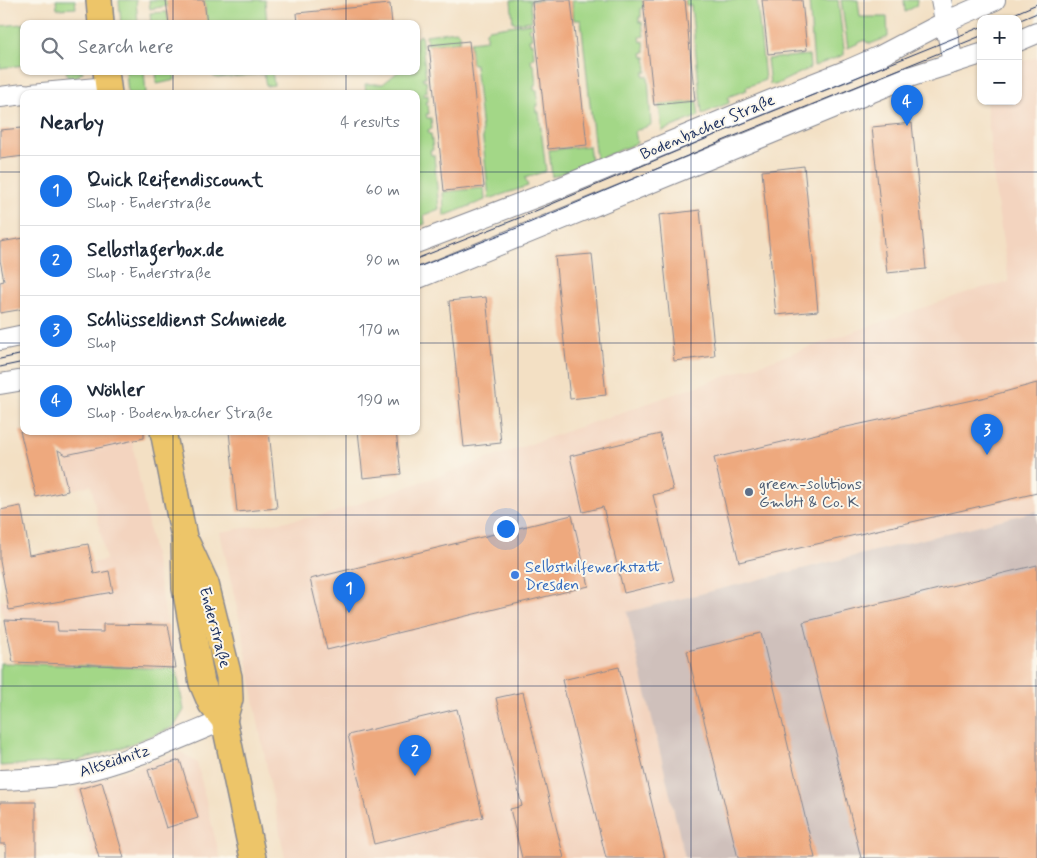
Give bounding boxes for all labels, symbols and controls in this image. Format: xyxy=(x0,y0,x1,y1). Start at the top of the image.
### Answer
map controls xyxy=(977,15,1022,105)
button: + xyxy=(977,15,1022,60)
search box xyxy=(20,20,420,75)
icon: search xyxy=(38,34,66,62)
text: Search here xyxy=(78,35,174,60)
button: − xyxy=(977,60,1022,105)
pin: 4 xyxy=(891,85,923,126)
street label: Bodenbacher Straße xyxy=(637,90,778,165)
text: Nearby xyxy=(40,109,104,137)
text: 4 results xyxy=(340,112,400,133)
text: Quick Reifendiscount xyxy=(87,168,263,193)
text: 1 xyxy=(52,180,60,201)
text: 60 m xyxy=(366,180,400,201)
text: Shop · Enderstraße xyxy=(87,193,211,214)
text: Selbstlagerbox.de xyxy=(87,238,224,263)
text: 2 xyxy=(52,250,60,271)
text: 90 m xyxy=(366,250,400,271)
text: Shop · Enderstraße xyxy=(87,263,211,284)
text: Schlüsseldienst Schmiede xyxy=(87,308,286,333)
text: 3 xyxy=(52,320,60,341)
text: 170 m xyxy=(358,320,400,341)
text: Shop xyxy=(87,333,116,354)
text: Wöhler xyxy=(87,378,145,403)
text: 4 xyxy=(51,390,61,411)
text: 190 m xyxy=(357,390,400,411)
text: Shop · Bodenbacher Straße xyxy=(87,403,273,424)
pin: 3 xyxy=(971,414,1003,455)
place label: green-solutions GmbH & Co. K xyxy=(759,474,862,513)
marker: green-solutions GmbH & Co. K xyxy=(743,486,755,498)
your location xyxy=(493,516,519,542)
place label: Selbsthilfewerkstatt Dresden xyxy=(525,557,663,596)
marker: Selbsthilfewerkstatt Dresden xyxy=(509,569,521,581)
pin: 1 xyxy=(333,572,365,613)
street label: Enderstraße xyxy=(194,585,235,670)
pin: 2 xyxy=(399,735,431,776)
street label: Altseidnitz xyxy=(77,740,152,783)

